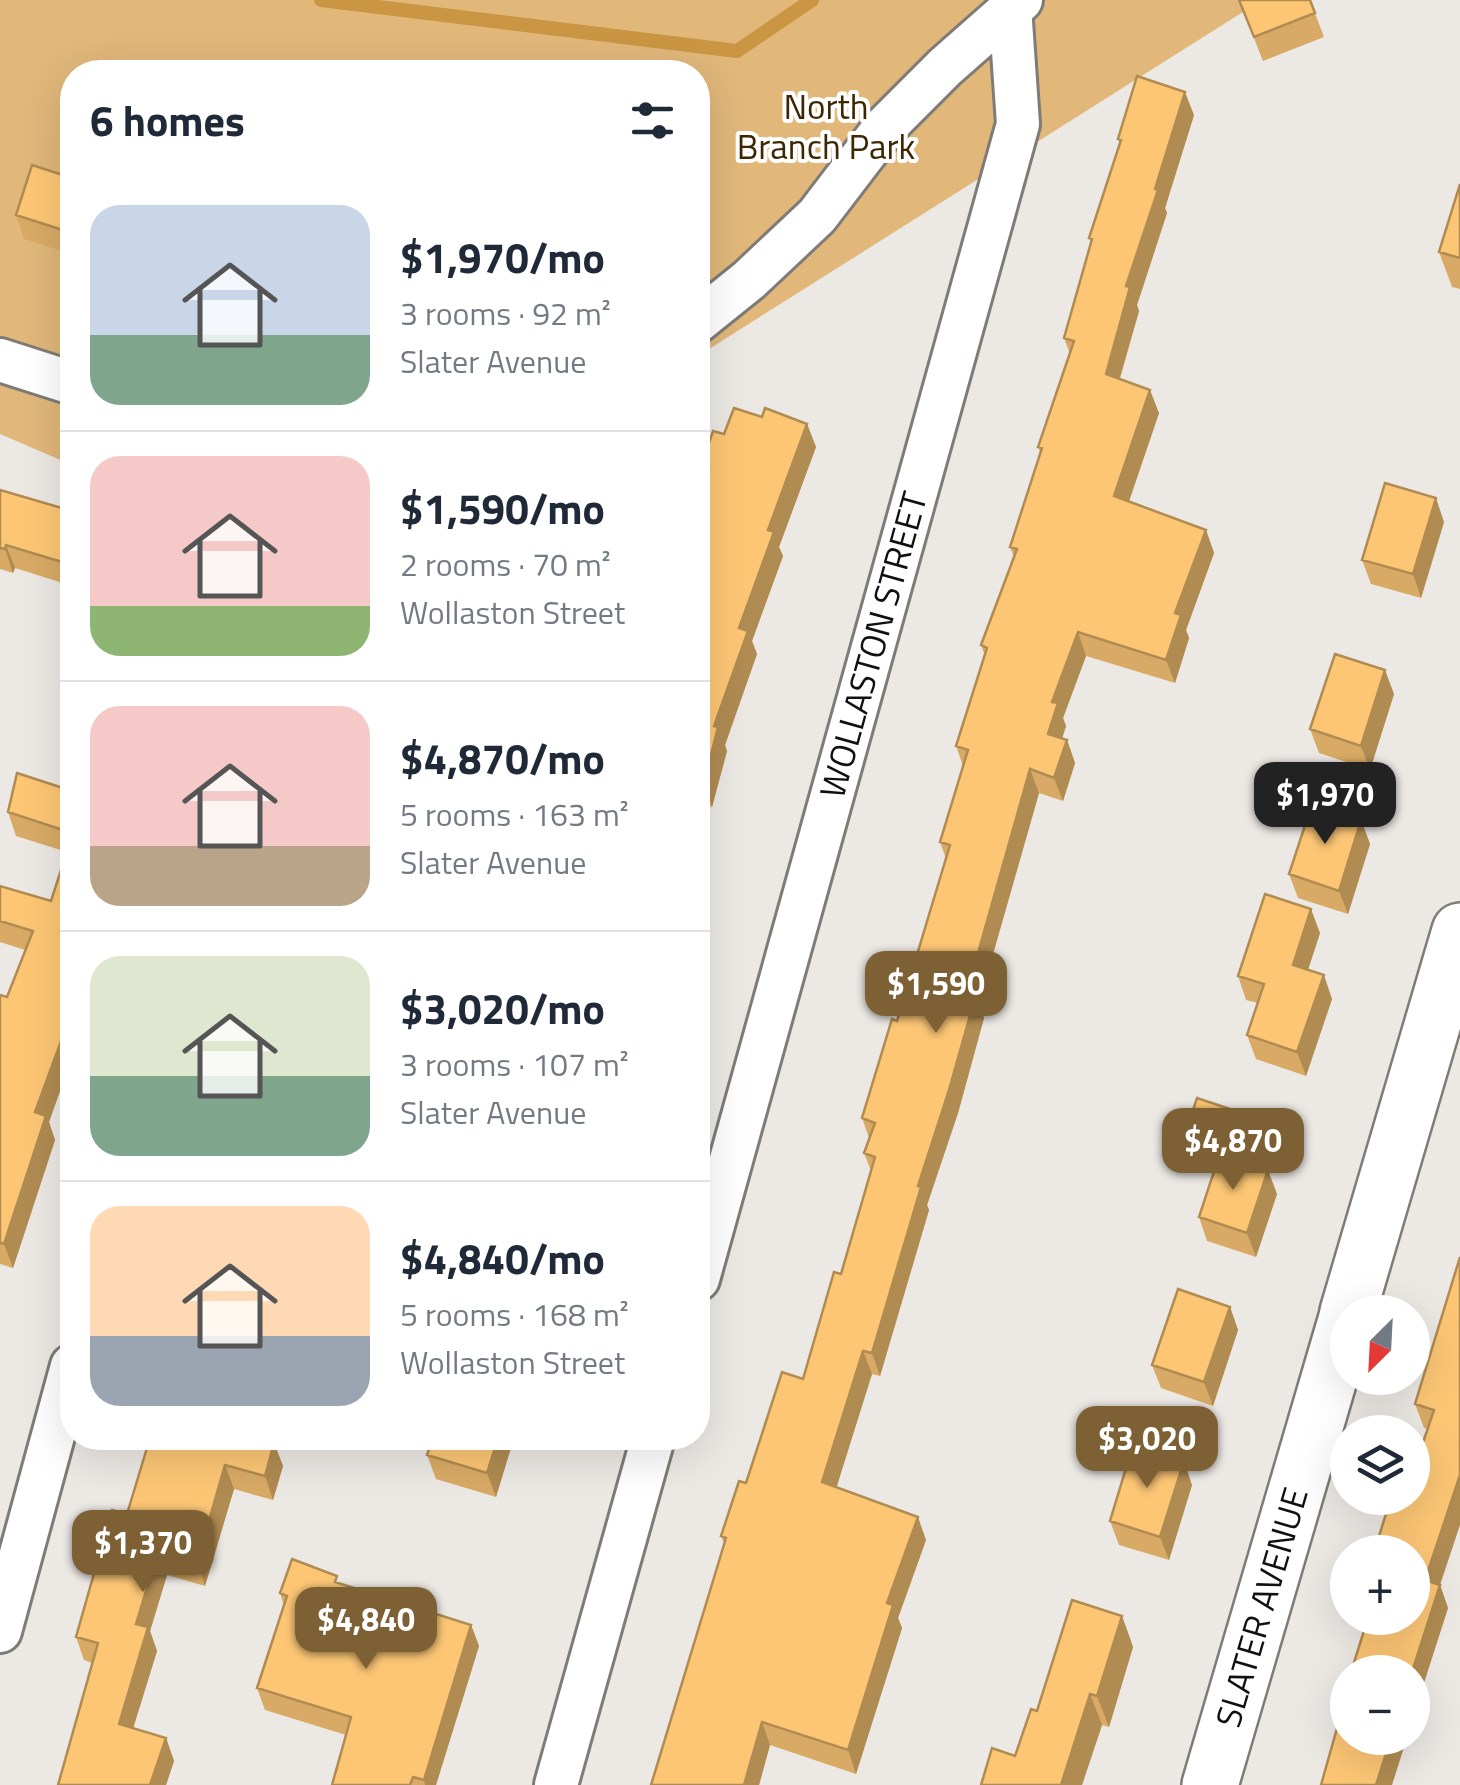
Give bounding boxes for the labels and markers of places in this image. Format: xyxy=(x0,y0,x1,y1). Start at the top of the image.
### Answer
pin: $1,970 xyxy=(1244,762,1406,847)
pin: $1,590 xyxy=(855,951,1017,1036)
pin: $4,870 xyxy=(1152,1108,1314,1193)
pin: $3,020 xyxy=(1066,1406,1228,1491)
pin: $1,370 xyxy=(62,1510,224,1595)
pin: $4,840 xyxy=(285,1587,447,1672)

